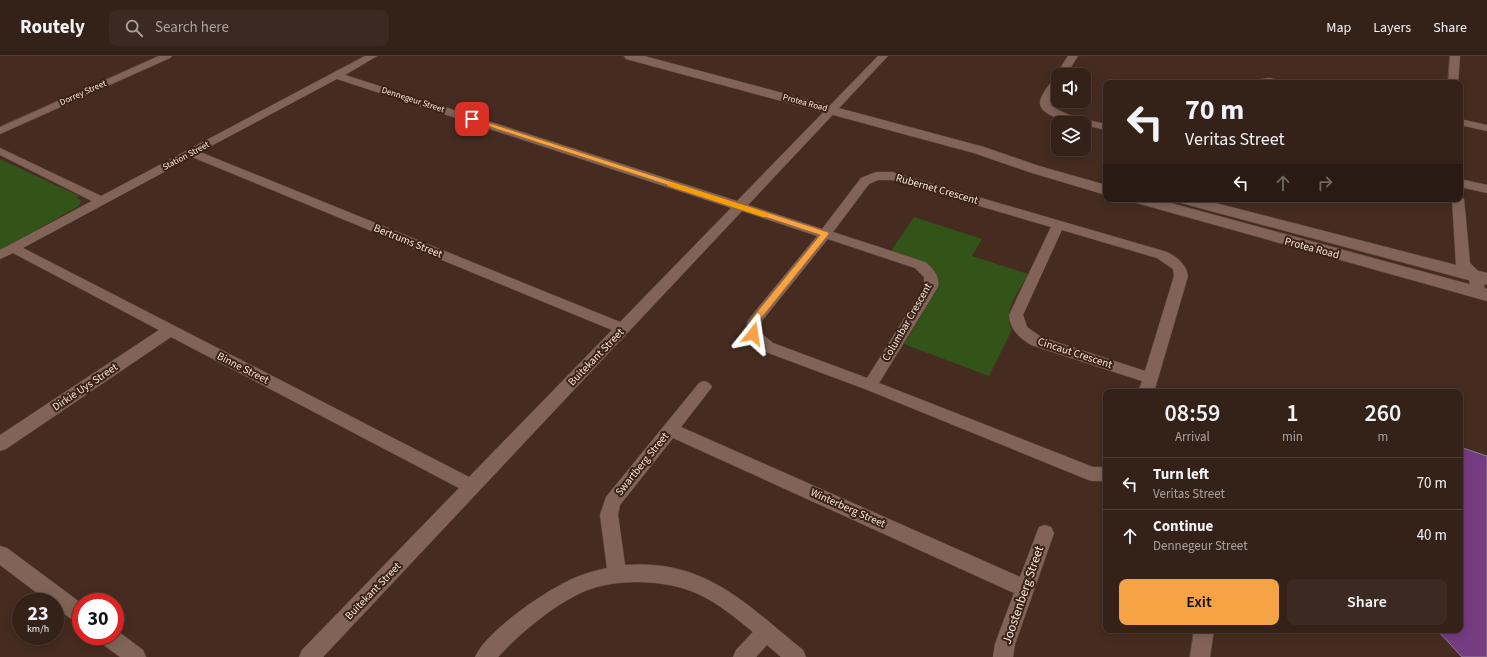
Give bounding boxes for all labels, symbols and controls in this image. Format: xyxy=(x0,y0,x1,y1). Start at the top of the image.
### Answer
search box xyxy=(109,10,389,46)
text: Routely xyxy=(20,14,85,41)
icon: search xyxy=(123,17,145,39)
text: Search here xyxy=(155,17,229,38)
text: Map xyxy=(1326,18,1351,38)
text: Layers xyxy=(1373,18,1411,38)
text: Share xyxy=(1433,18,1467,38)
map controls xyxy=(1051,68,1091,156)
button: sound xyxy=(1051,68,1091,108)
street label: Dorrey Street xyxy=(58,77,108,109)
street label: Dennegeur Street xyxy=(380,84,446,116)
text: 70 m xyxy=(1185,90,1244,130)
street label: Protea Road xyxy=(781,91,829,115)
icon: left xyxy=(1119,96,1171,148)
pin xyxy=(455,102,489,136)
icon: arrive xyxy=(461,108,483,130)
button: layers xyxy=(1051,116,1091,156)
text: Veritas Street xyxy=(1185,127,1285,152)
street label: Station Street xyxy=(160,138,212,174)
street label: Rubernet Crescent xyxy=(894,170,980,208)
icon: left xyxy=(1230,172,1252,194)
icon: ahead xyxy=(1272,172,1294,194)
icon: right xyxy=(1314,172,1336,194)
street label: Bertrums Street xyxy=(371,220,445,262)
street label: Protea Road xyxy=(1283,234,1341,262)
street label: Columbar Crescent xyxy=(879,280,936,364)
position arrow xyxy=(732,313,774,355)
street label: Buitekant Street xyxy=(565,325,627,389)
street label: Cincaut Crescent xyxy=(1036,334,1114,372)
street label: Binne Street xyxy=(214,349,272,388)
street label: Dirkie Uys Street xyxy=(49,359,121,414)
text: 08:59 xyxy=(1165,396,1220,431)
text: 1 xyxy=(1286,396,1299,431)
text: 260 xyxy=(1365,396,1401,431)
text: Arrival xyxy=(1175,428,1210,446)
text: min xyxy=(1282,428,1303,446)
text: m xyxy=(1378,428,1388,446)
street label: Swartberg Street xyxy=(612,429,672,499)
text: Turn left xyxy=(1153,464,1209,485)
icon: left xyxy=(1119,473,1141,495)
text: 70 m xyxy=(1417,473,1447,494)
street label: Winterberg Street xyxy=(808,485,888,531)
text: Veritas Street xyxy=(1153,485,1225,503)
text: Continue xyxy=(1153,516,1213,537)
icon: ahead xyxy=(1119,525,1141,547)
text: 40 m xyxy=(1417,525,1447,546)
text: Dennegeur Street xyxy=(1153,537,1248,555)
street label: Joostenberg Street xyxy=(998,543,1048,647)
street label: Buitekant Street xyxy=(342,559,404,623)
button: Exit xyxy=(1119,579,1279,625)
button: Share xyxy=(1287,579,1447,625)
speed limit sign: 30 xyxy=(72,593,124,645)
text: 23 xyxy=(27,600,49,628)
text: km/h xyxy=(27,622,49,636)

